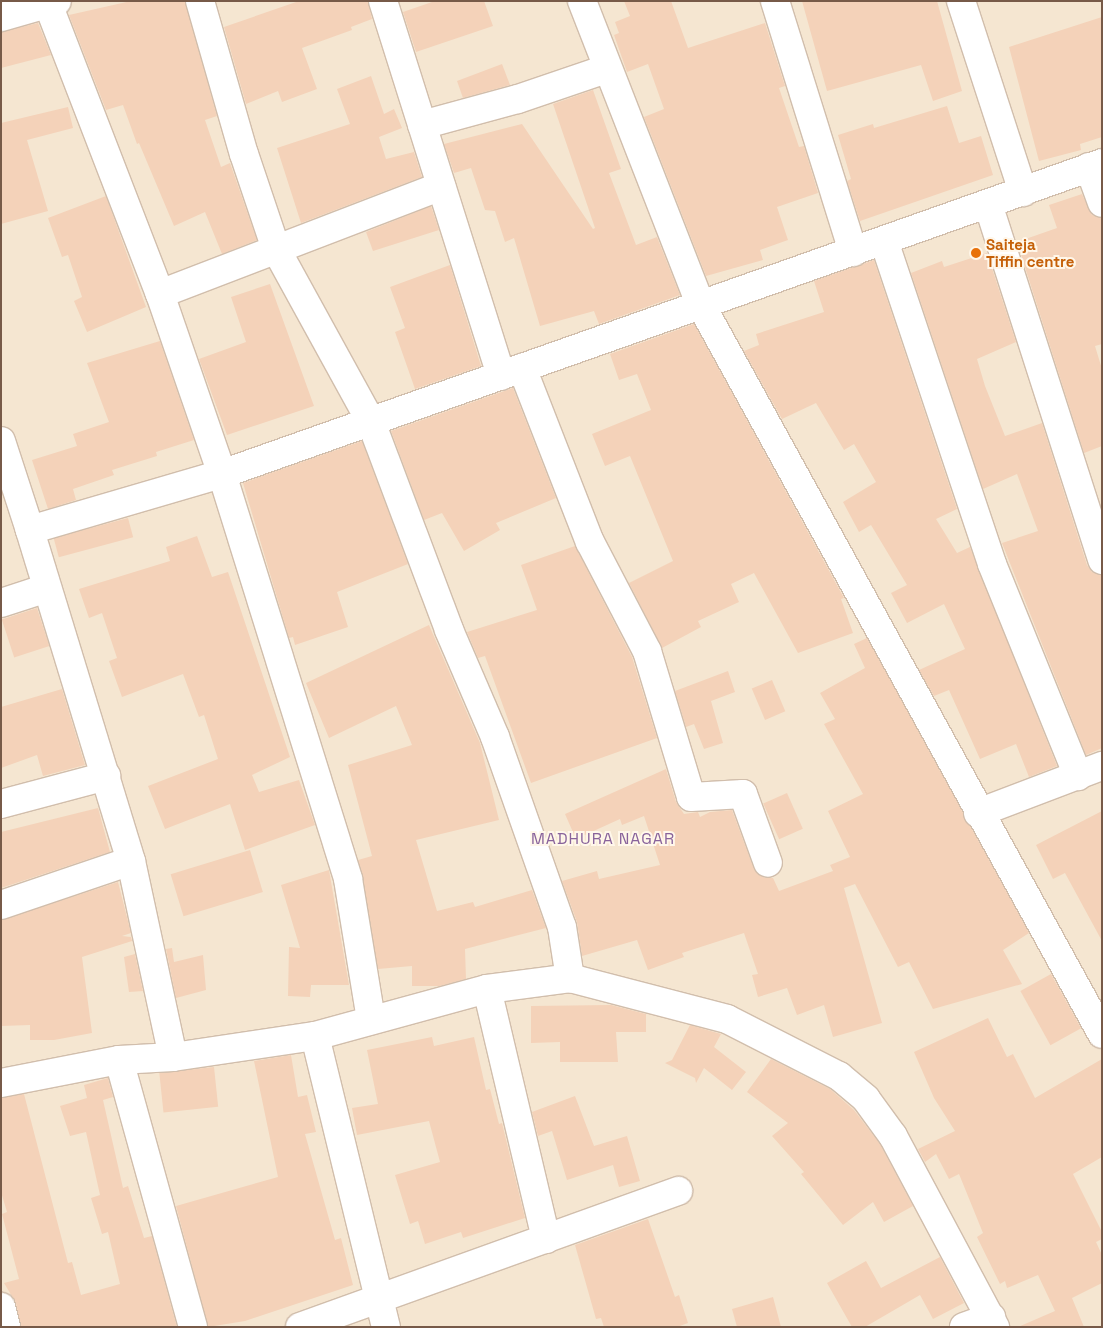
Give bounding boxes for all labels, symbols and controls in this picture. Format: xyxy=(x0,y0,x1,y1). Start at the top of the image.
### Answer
place label: Saiteja Tiffin centre xyxy=(986,235,1074,270)
marker: Saiteja Tiffin centre xyxy=(970,247,982,259)
district label: MADHURA NAGAR xyxy=(529,829,677,849)

